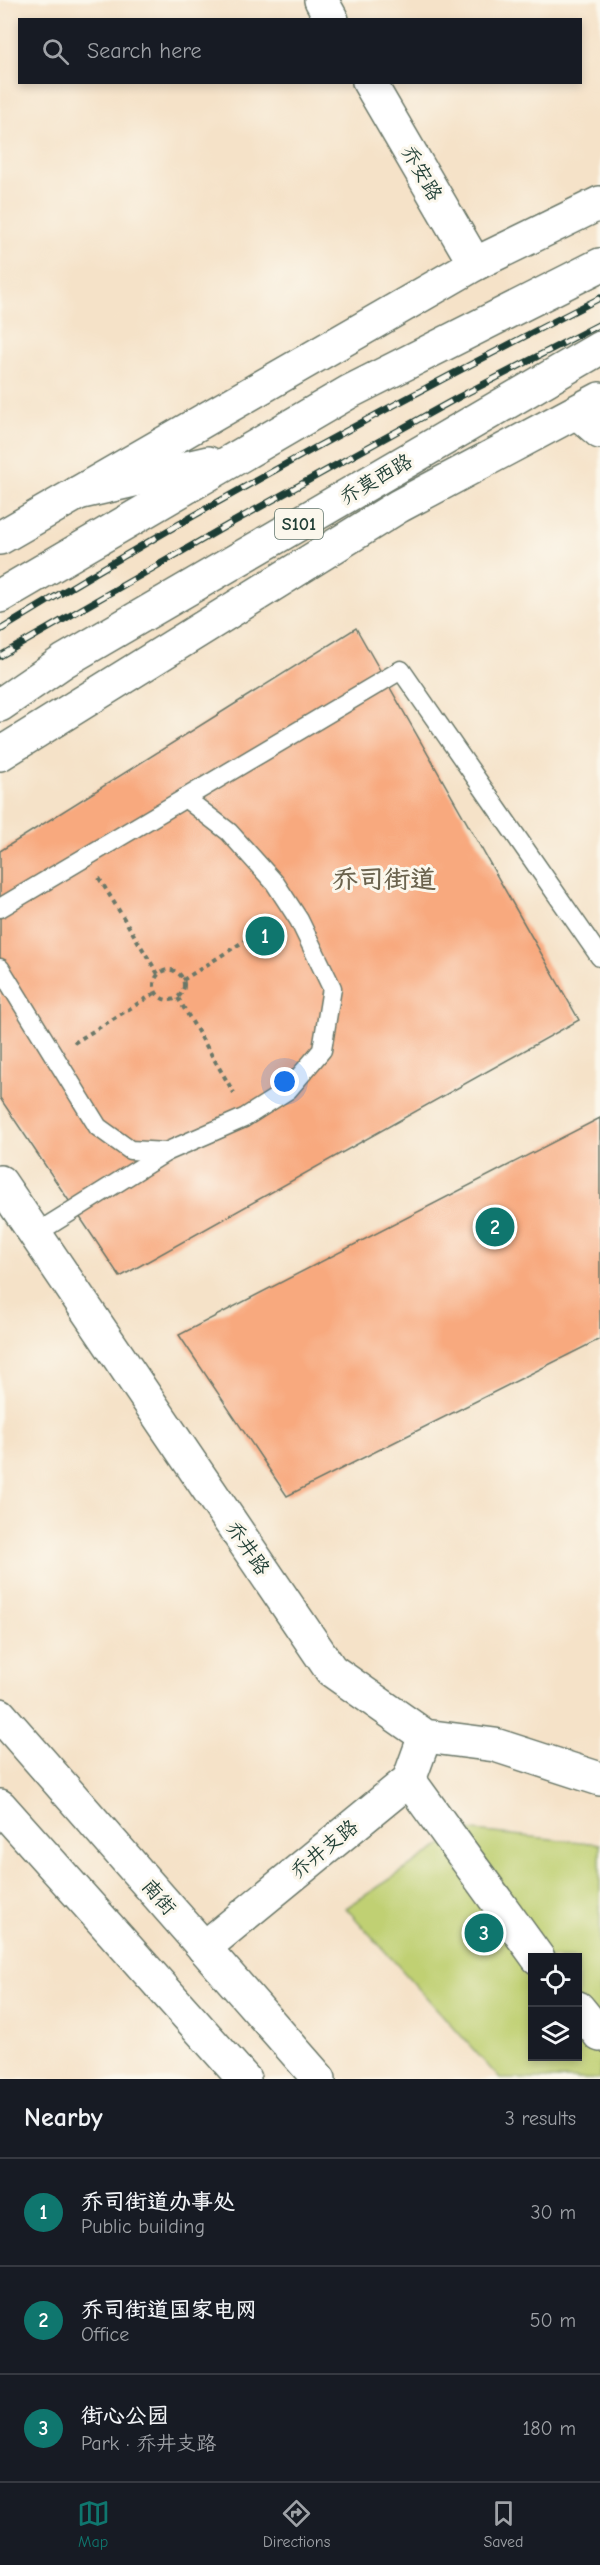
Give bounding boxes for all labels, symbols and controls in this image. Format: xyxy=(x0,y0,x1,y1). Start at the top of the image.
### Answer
search box xyxy=(18,18,582,84)
icon: search xyxy=(39,35,72,68)
text: Search here xyxy=(87,38,202,64)
street label: 乔安路 xyxy=(397,141,447,206)
street label: 乔莫西路 xyxy=(336,449,417,509)
road number: S101 xyxy=(275,509,323,539)
district label: 乔司街道 xyxy=(332,865,436,895)
pin: 1 xyxy=(246,914,284,958)
your location xyxy=(270,1067,299,1096)
pin: 2 xyxy=(476,1204,514,1250)
street label: 乔井路 xyxy=(222,1517,275,1580)
street label: 乔井支路 xyxy=(286,1814,363,1883)
street label: 南街 xyxy=(137,1874,181,1920)
pin: 3 xyxy=(464,1910,504,1956)
map controls xyxy=(528,1953,582,2061)
button: locate xyxy=(528,1953,582,2007)
button: layers xyxy=(528,2007,582,2061)
text: Nearby xyxy=(24,2103,103,2133)
text: 3 results xyxy=(505,2107,576,2130)
text: 乔司街道办事处 xyxy=(81,2189,235,2215)
text: 1 xyxy=(40,2201,47,2224)
text: 30 m xyxy=(530,2201,576,2224)
text: Public building xyxy=(81,2215,205,2238)
text: 乔司街道国家电网 xyxy=(81,2297,257,2323)
text: 2 xyxy=(39,2309,48,2332)
text: 50 m xyxy=(530,2309,576,2332)
text: Office xyxy=(81,2323,129,2346)
text: 街心公园 xyxy=(81,2403,169,2429)
text: 3 xyxy=(39,2417,48,2440)
text: 180 m xyxy=(522,2417,576,2440)
text: Park · 乔井支路 xyxy=(81,2432,216,2455)
tab: Map xyxy=(77,2497,110,2551)
tab: Directions xyxy=(263,2497,330,2551)
tab: Saved xyxy=(483,2497,523,2551)

